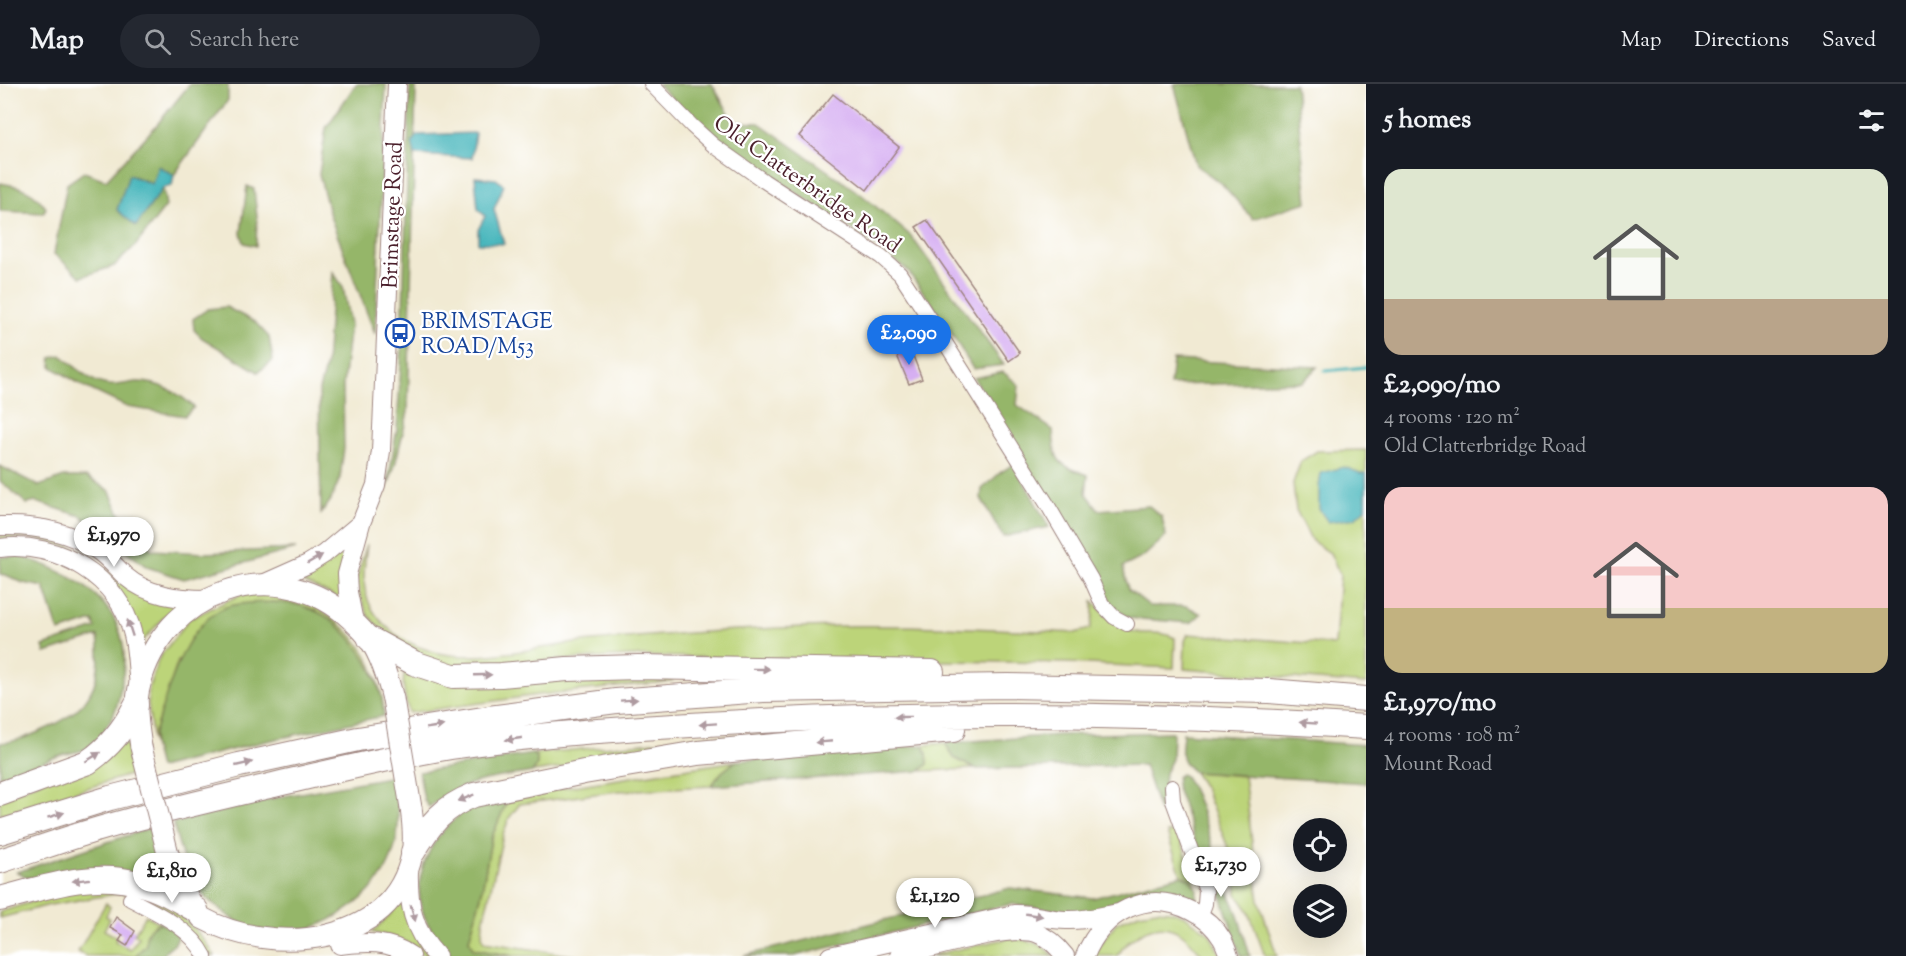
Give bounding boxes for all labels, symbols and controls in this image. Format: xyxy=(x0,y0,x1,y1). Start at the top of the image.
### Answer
search box xyxy=(120,14,540,68)
text: Map xyxy=(30,21,84,61)
icon: search xyxy=(141,25,174,58)
text: Search here xyxy=(189,25,299,57)
text: Map xyxy=(1621,26,1661,56)
text: Directions xyxy=(1694,26,1789,56)
text: Saved xyxy=(1822,26,1876,56)
text: 5 homes xyxy=(1384,102,1471,139)
icon: filters xyxy=(1855,104,1888,137)
street label: Old Clatterbridge Road xyxy=(706,109,907,262)
street label: Brimstage Road xyxy=(375,141,413,289)
icon: home xyxy=(1582,208,1690,316)
place label: BRIMSTAGE ROAD/M53 xyxy=(421,307,552,364)
pin: £2,090 xyxy=(860,315,958,366)
bus stop icon: BRIMSTAGE ROAD/M53 xyxy=(384,317,416,349)
text: £2,090 xyxy=(881,320,937,349)
text: £2,090/mo xyxy=(1384,367,1501,404)
text: 4 rooms · 120 m² xyxy=(1384,404,1520,433)
text: Old Clatterbridge Road xyxy=(1384,433,1586,462)
pin: £1,970 xyxy=(65,517,163,568)
text: £1,970 xyxy=(88,522,140,551)
icon: home xyxy=(1582,526,1690,634)
one-way arrow xyxy=(307,553,323,564)
one-way arrow xyxy=(125,619,134,637)
one-way arrow xyxy=(752,664,771,674)
one-way arrow xyxy=(473,671,492,680)
text: £1,970/mo xyxy=(1384,685,1496,722)
one-way arrow xyxy=(619,695,638,705)
one-way arrow xyxy=(893,712,912,721)
one-way arrow xyxy=(1298,718,1317,728)
one-way arrow xyxy=(698,719,717,728)
one-way arrow xyxy=(426,722,445,731)
text: 4 rooms · 108 m² xyxy=(1384,722,1520,751)
one-way arrow xyxy=(504,734,523,744)
one-way arrow xyxy=(815,737,834,747)
text: Mount Road xyxy=(1384,751,1492,780)
one-way arrow xyxy=(85,752,102,763)
one-way arrow xyxy=(235,758,253,768)
one-way arrow xyxy=(457,794,475,804)
one-way arrow xyxy=(47,809,65,819)
map controls xyxy=(1293,818,1347,938)
button: locate xyxy=(1293,818,1347,872)
pin: £1,730 xyxy=(1172,847,1270,898)
text: £1,730 xyxy=(1195,852,1247,881)
pin: £1,810 xyxy=(123,853,221,904)
text: £1,810 xyxy=(147,858,197,887)
one-way arrow xyxy=(71,876,90,885)
pin: £1,120 xyxy=(886,878,984,929)
text: £1,120 xyxy=(910,883,960,912)
button: layers xyxy=(1293,884,1347,938)
one-way arrow xyxy=(409,904,418,922)
one-way arrow xyxy=(1024,911,1043,920)

